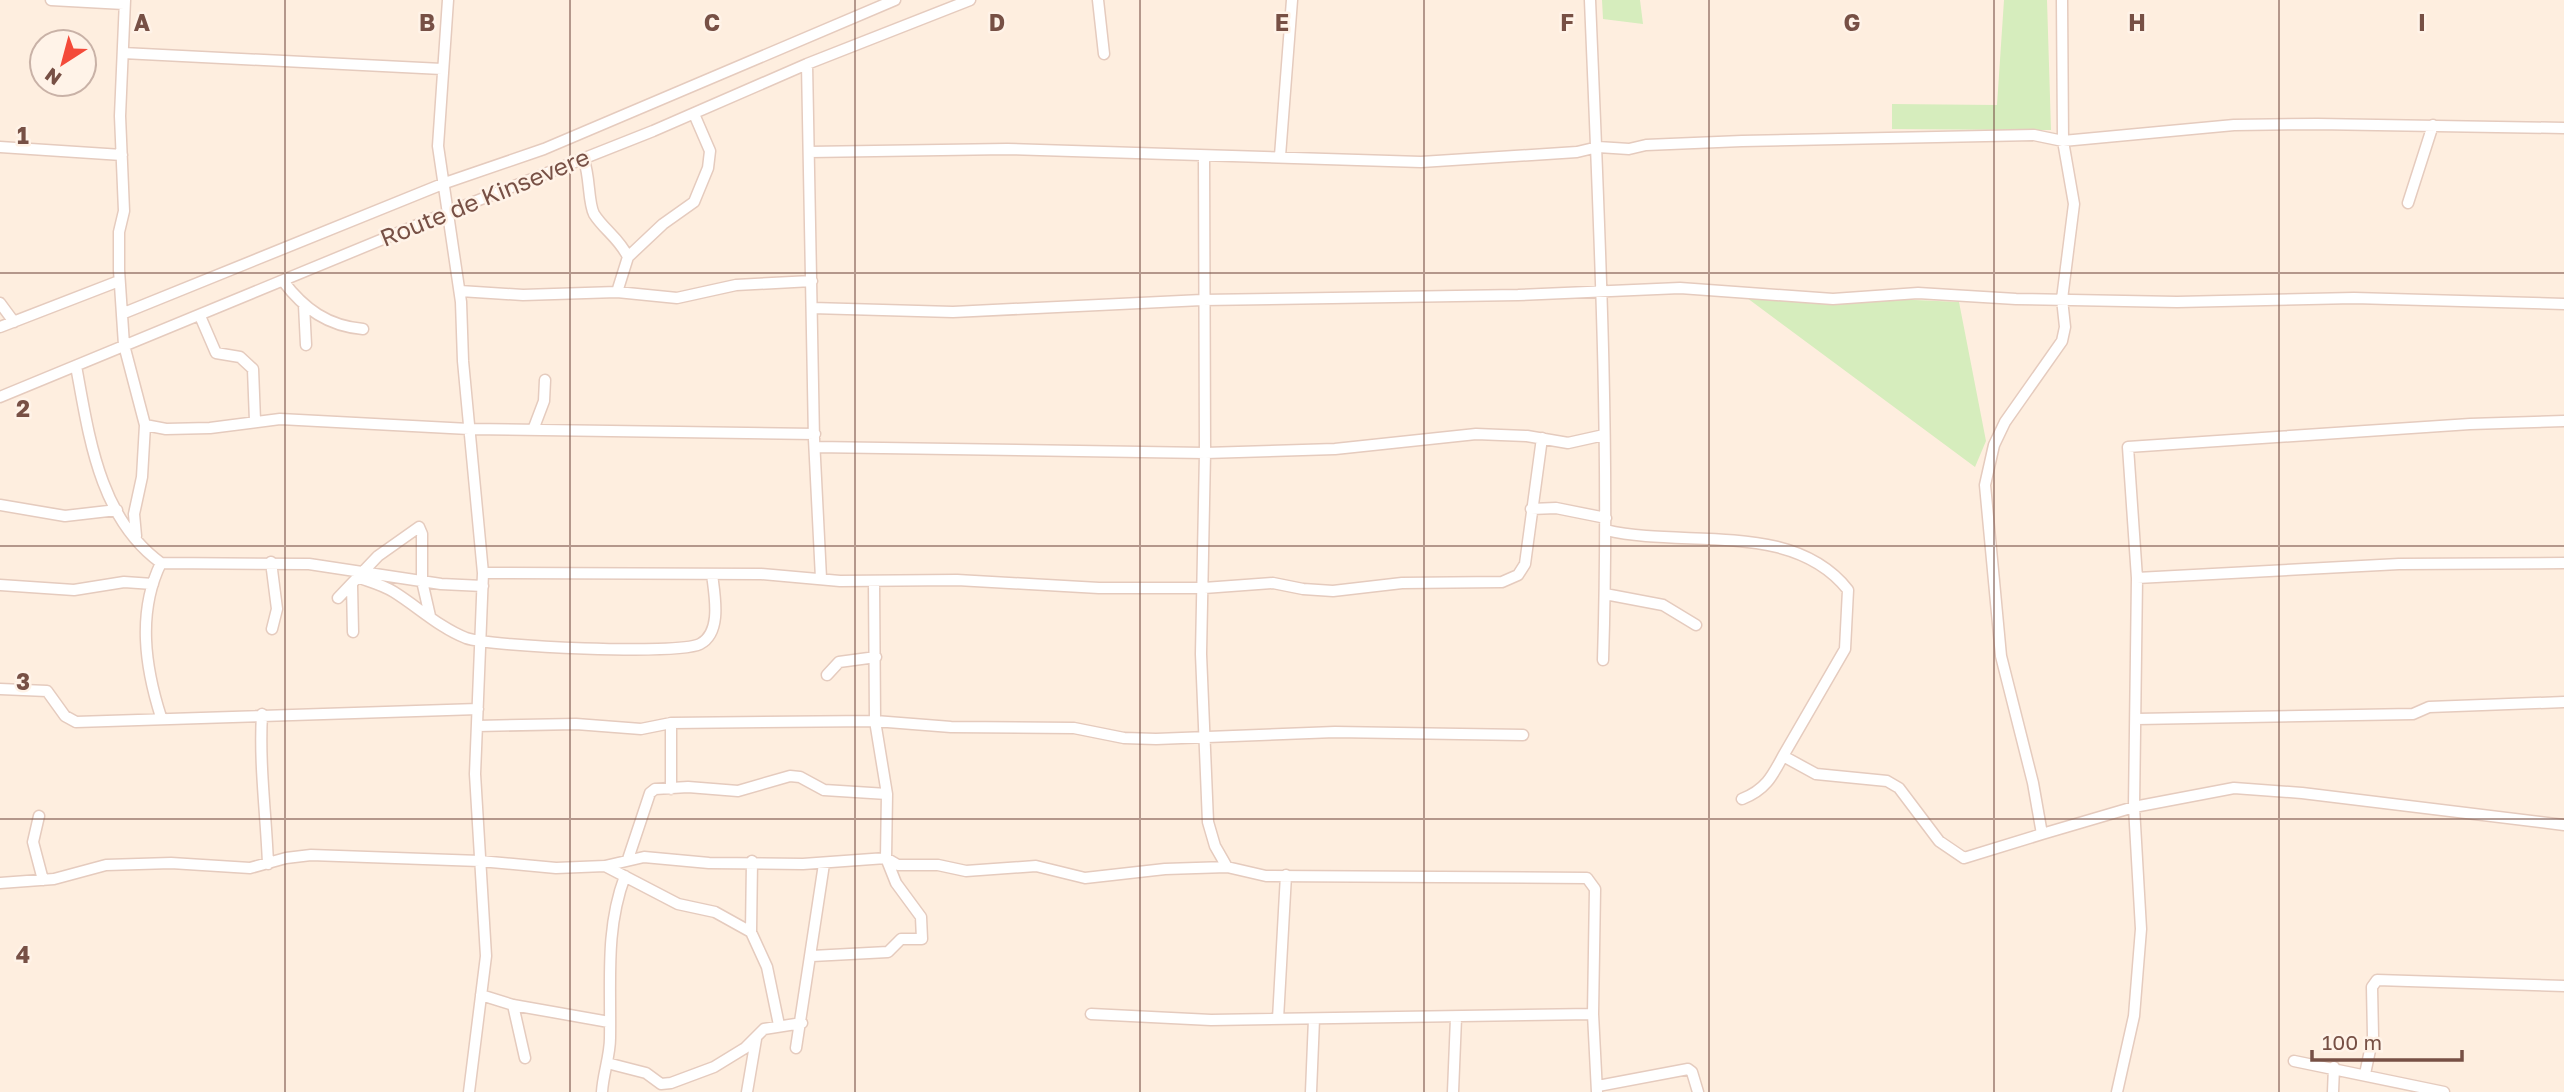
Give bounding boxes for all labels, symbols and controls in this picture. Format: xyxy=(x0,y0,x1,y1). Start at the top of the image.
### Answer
text: A xyxy=(134,8,151,36)
text: B xyxy=(419,8,435,36)
text: C xyxy=(704,8,720,36)
text: D xyxy=(989,8,1005,36)
text: E xyxy=(1275,8,1289,36)
text: F xyxy=(1560,8,1574,36)
text: G xyxy=(1844,8,1860,36)
text: H xyxy=(2128,8,2146,36)
text: I xyxy=(2418,8,2426,36)
north arrow xyxy=(28,28,98,98)
text: N xyxy=(40,64,65,91)
text: 1 xyxy=(17,121,29,149)
street label: Route de Kinsevere xyxy=(376,141,593,252)
text: 2 xyxy=(16,394,30,422)
text: 3 xyxy=(16,667,30,695)
text: 4 xyxy=(16,940,30,968)
scale bar xyxy=(2312,1018,2462,1062)
text: 100 m xyxy=(2322,1029,2382,1055)

